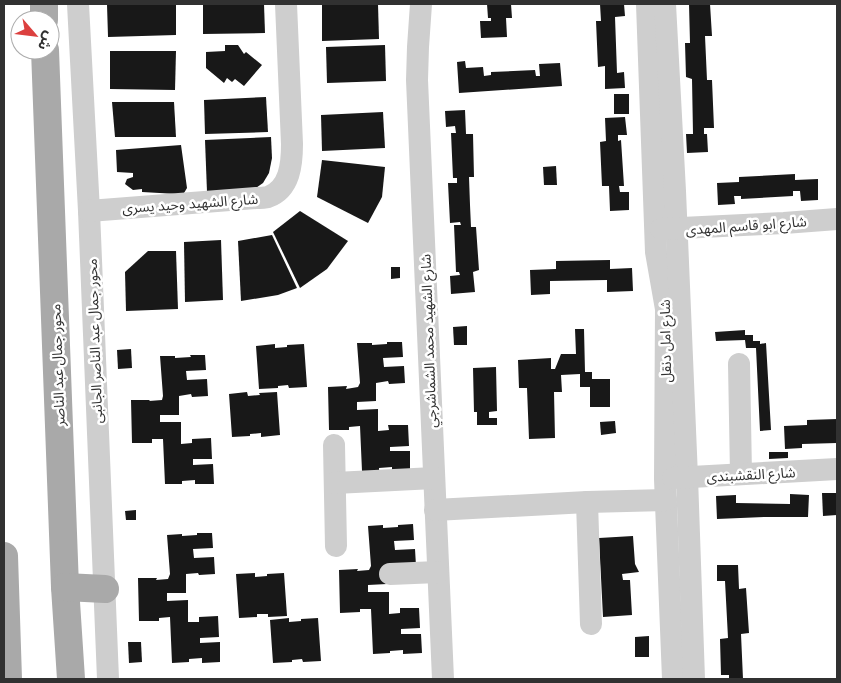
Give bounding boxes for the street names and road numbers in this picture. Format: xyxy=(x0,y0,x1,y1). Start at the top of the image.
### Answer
street label: شارع الشهيد وحيد يسرى xyxy=(121,189,259,219)
street label: شارع ابو قاسم المهدى xyxy=(685,211,807,241)
street label: شارع الشهيد محمد الشماشرجي xyxy=(415,254,443,428)
street label: محور جمال عبد الناصر الجانبى xyxy=(82,258,106,424)
street label: شارع امل دنقل xyxy=(655,299,677,383)
street label: محور جمال عبد الناصر xyxy=(45,304,69,427)
street label: شارع النقشبندى xyxy=(706,462,796,488)

